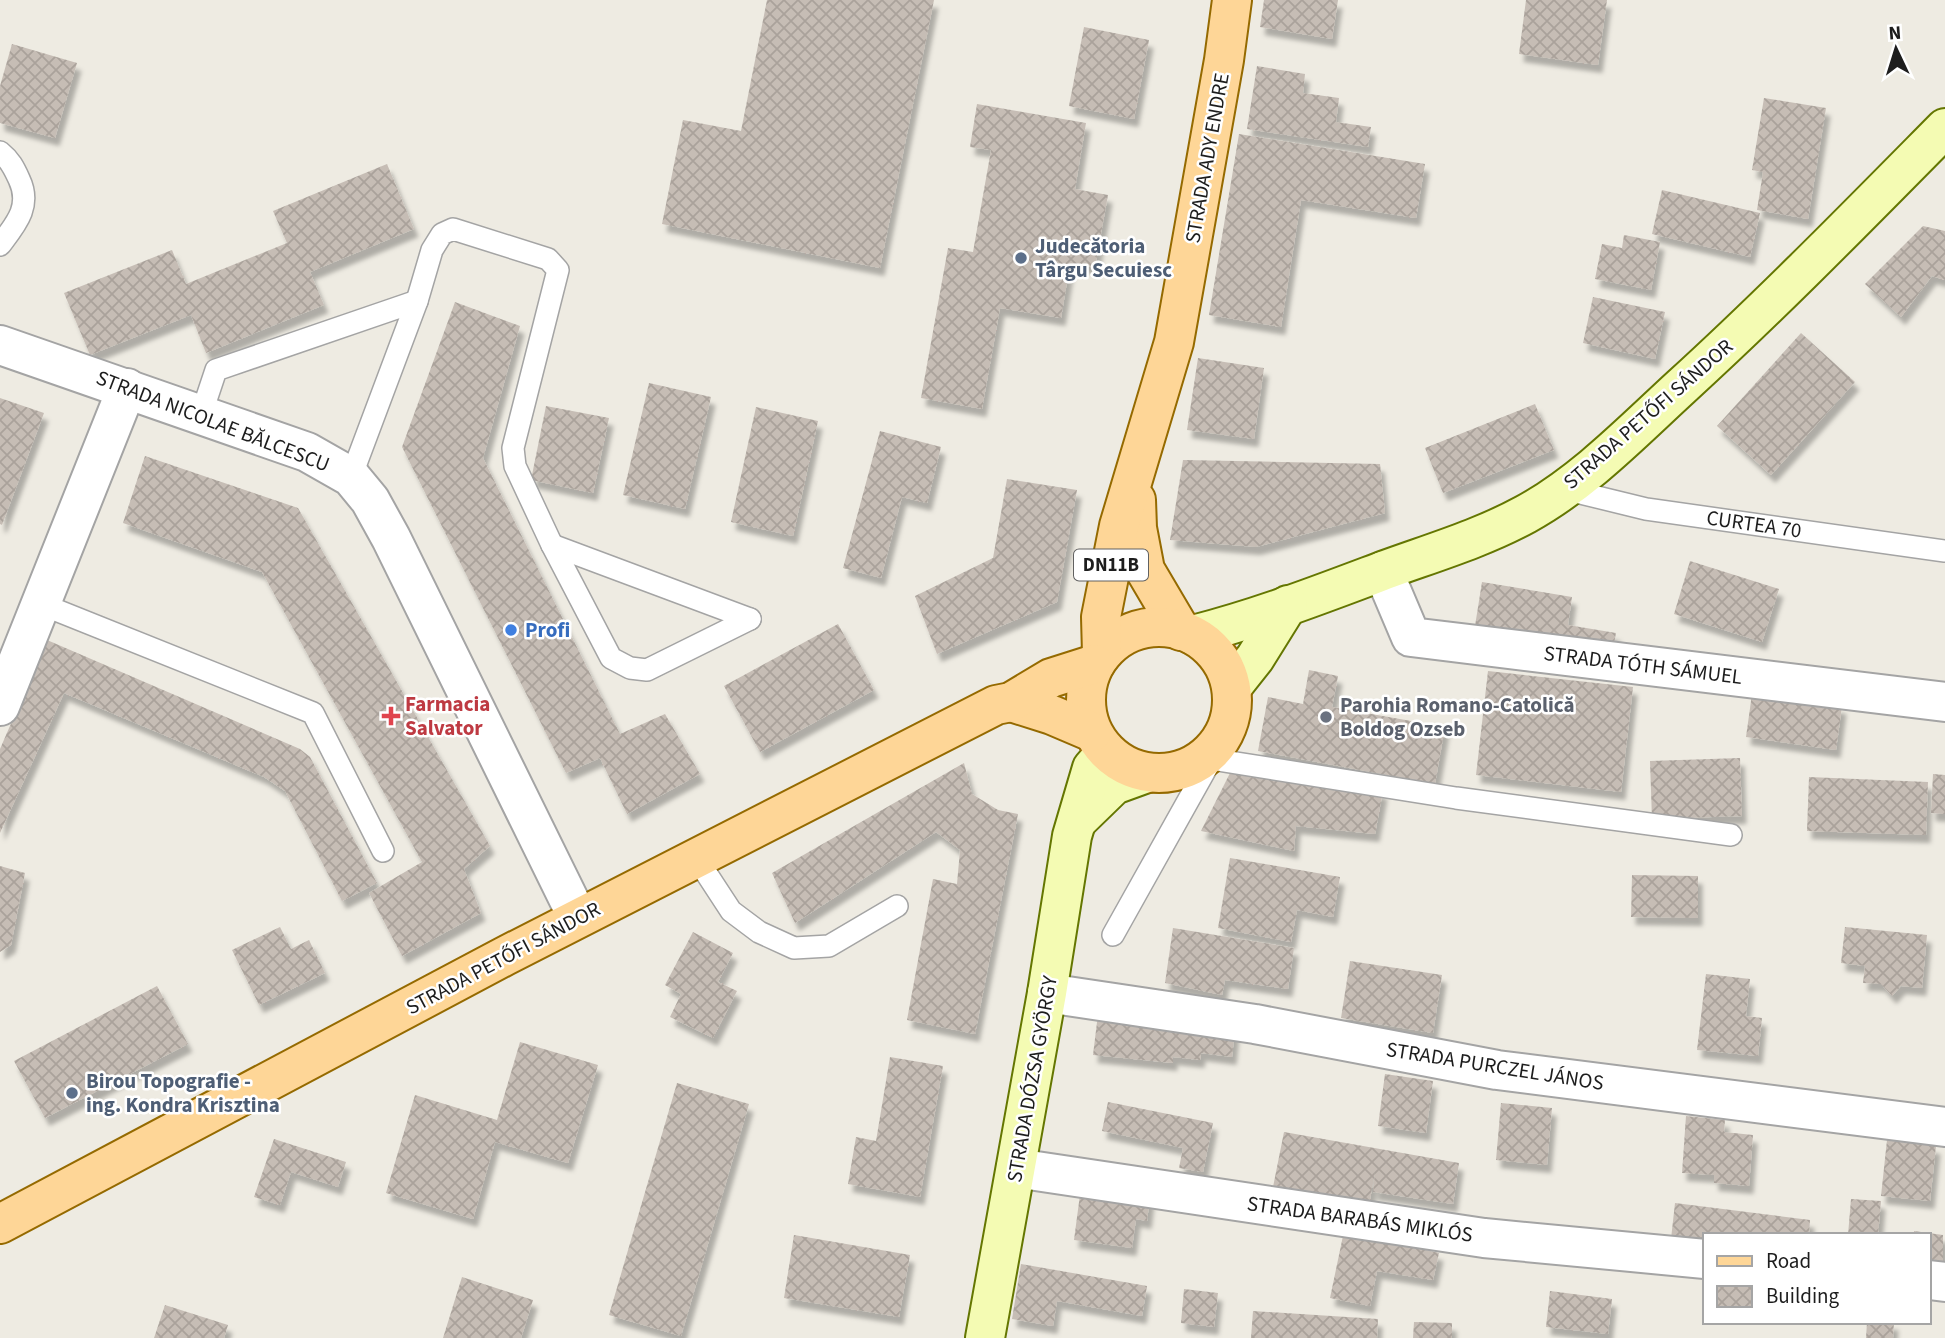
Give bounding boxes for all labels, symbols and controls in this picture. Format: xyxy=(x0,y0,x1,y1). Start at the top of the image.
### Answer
north arrow xyxy=(1861,14,1931,84)
text: N xyxy=(1888,20,1902,47)
street label: STRADA ADY ENDRE xyxy=(1177,71,1237,245)
place label: Judecătoria Târgu Secuiesc xyxy=(1035,231,1172,285)
marker: Judecătoria Târgu Secuiesc xyxy=(1013,250,1029,266)
street label: STRADA PETŐFI SÁNDOR xyxy=(1556,332,1740,496)
street label: STRADA NICOLAE BĂLCESCU xyxy=(92,363,334,479)
street label: CURTEA 70 xyxy=(1705,502,1803,546)
road number: DN11B xyxy=(1074,550,1148,580)
place label: Profi xyxy=(525,615,570,645)
marker: Profi xyxy=(503,622,519,638)
street label: STRADA TÓTH SÁMUEL xyxy=(1542,638,1744,692)
place label: Farmacia Salvator xyxy=(405,689,490,743)
place label: Parohia Romano-Catolică Boldog Ozseb xyxy=(1340,690,1575,744)
marker: Farmacia Salvator xyxy=(383,708,399,724)
marker: Parohia Romano-Catolică Boldog Ozseb xyxy=(1318,709,1334,725)
street label: STRADA PETŐFI SÁNDOR xyxy=(400,894,606,1022)
street label: STRADA DÓZSA GYÖRGY xyxy=(999,972,1065,1185)
street label: STRADA PURCZEL JÁNOS xyxy=(1384,1034,1606,1098)
place label: Birou Topografie - ing. Kondra Krisztina xyxy=(86,1066,280,1120)
marker: Birou Topografie - ing. Kondra Krisztina xyxy=(64,1085,80,1101)
street label: STRADA BARABÁS MIKLÓS xyxy=(1245,1188,1475,1250)
legend xyxy=(1703,1233,1931,1324)
text: Road xyxy=(1766,1246,1811,1276)
text: Building xyxy=(1766,1281,1840,1311)

